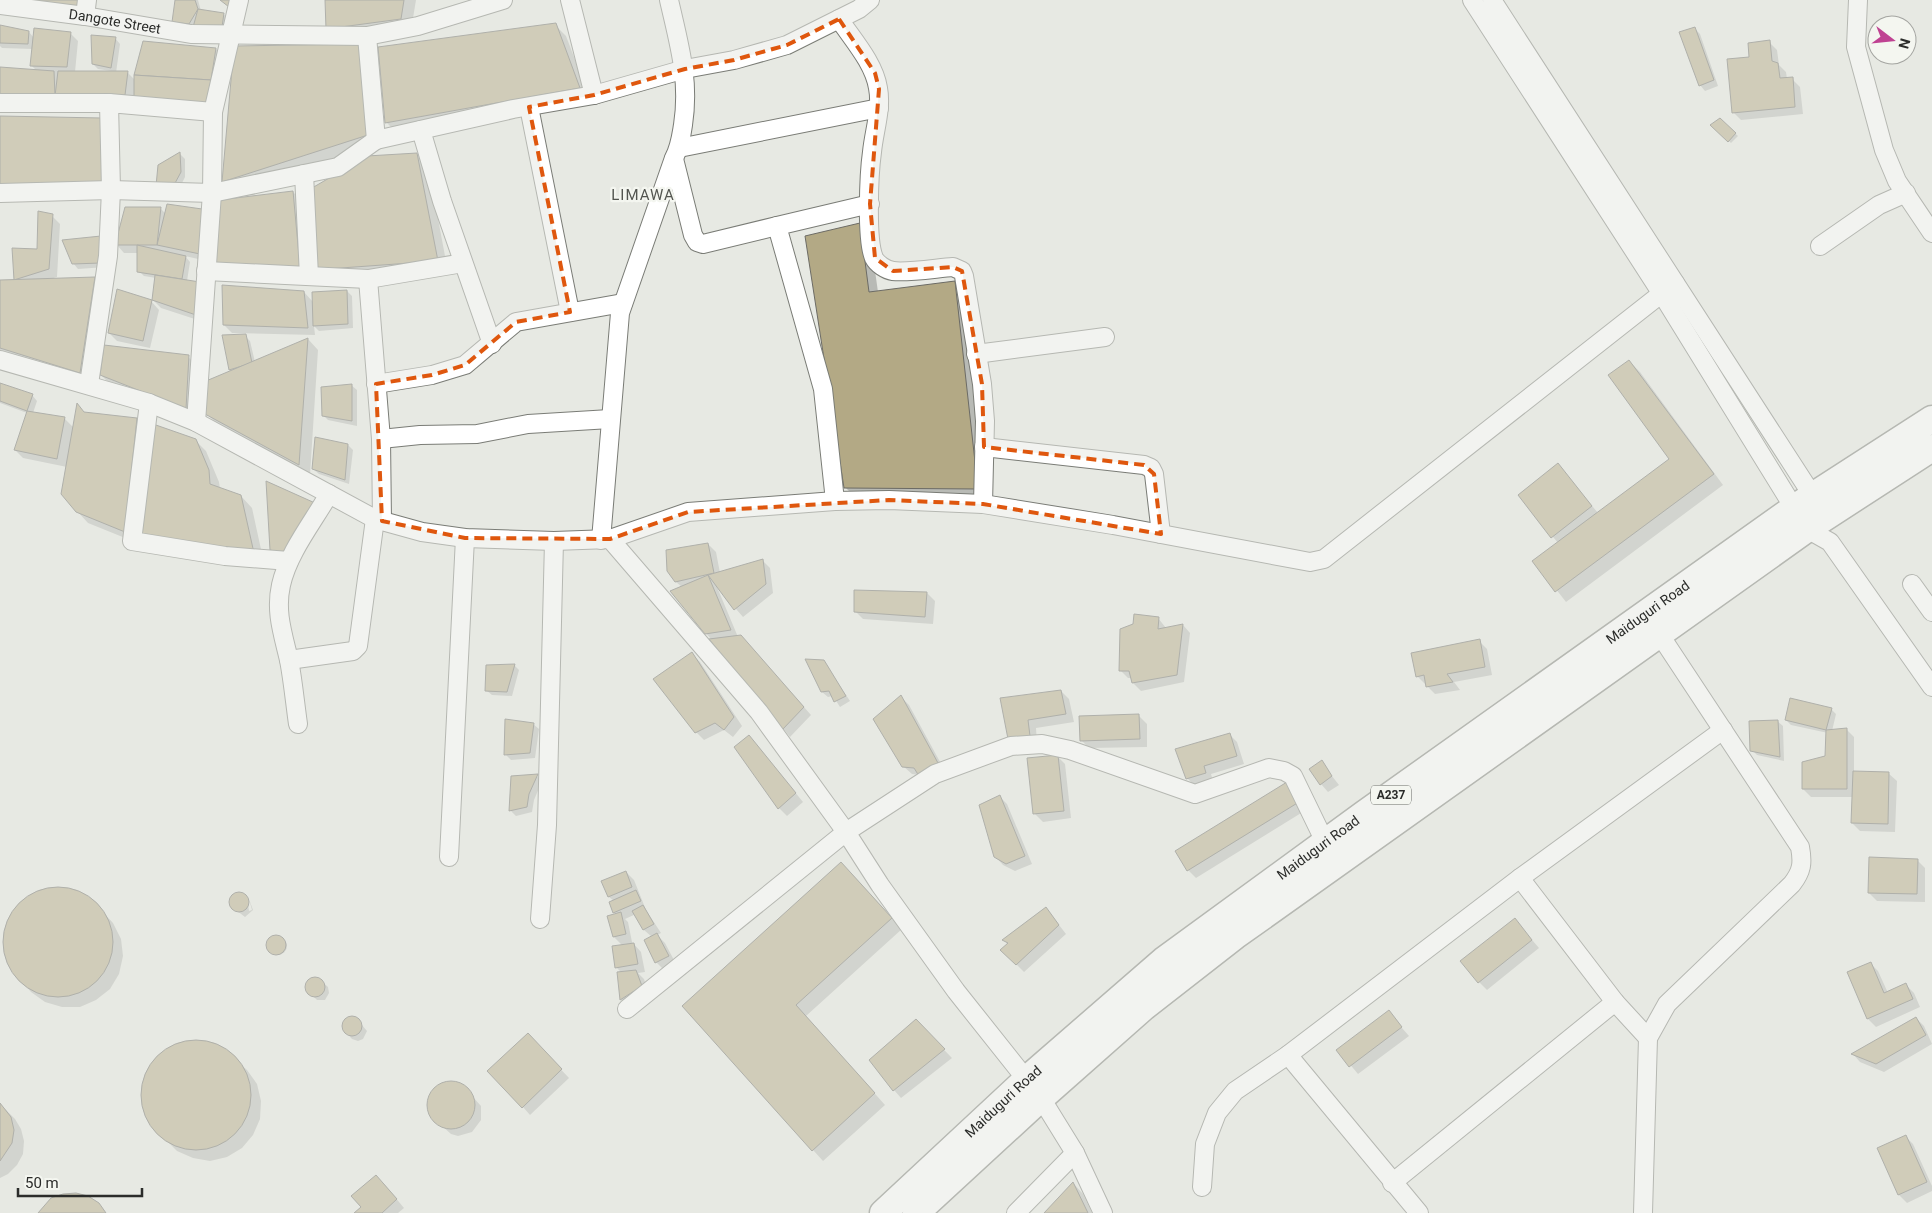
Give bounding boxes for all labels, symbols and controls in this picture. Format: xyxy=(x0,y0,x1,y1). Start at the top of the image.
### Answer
street label: Dangote Street xyxy=(68,6,162,37)
north arrow xyxy=(1867,15,1917,65)
text: N xyxy=(1895,37,1914,51)
district label: LIMAWA xyxy=(611,186,675,204)
street label: Maiduguri Road xyxy=(1603,577,1692,647)
road number: A237 xyxy=(1371,786,1411,804)
street label: Maiduguri Road xyxy=(1274,812,1363,883)
street label: Maiduguri Road xyxy=(962,1062,1045,1141)
scale bar xyxy=(18,1166,141,1198)
text: 50 m xyxy=(25,1174,59,1192)

